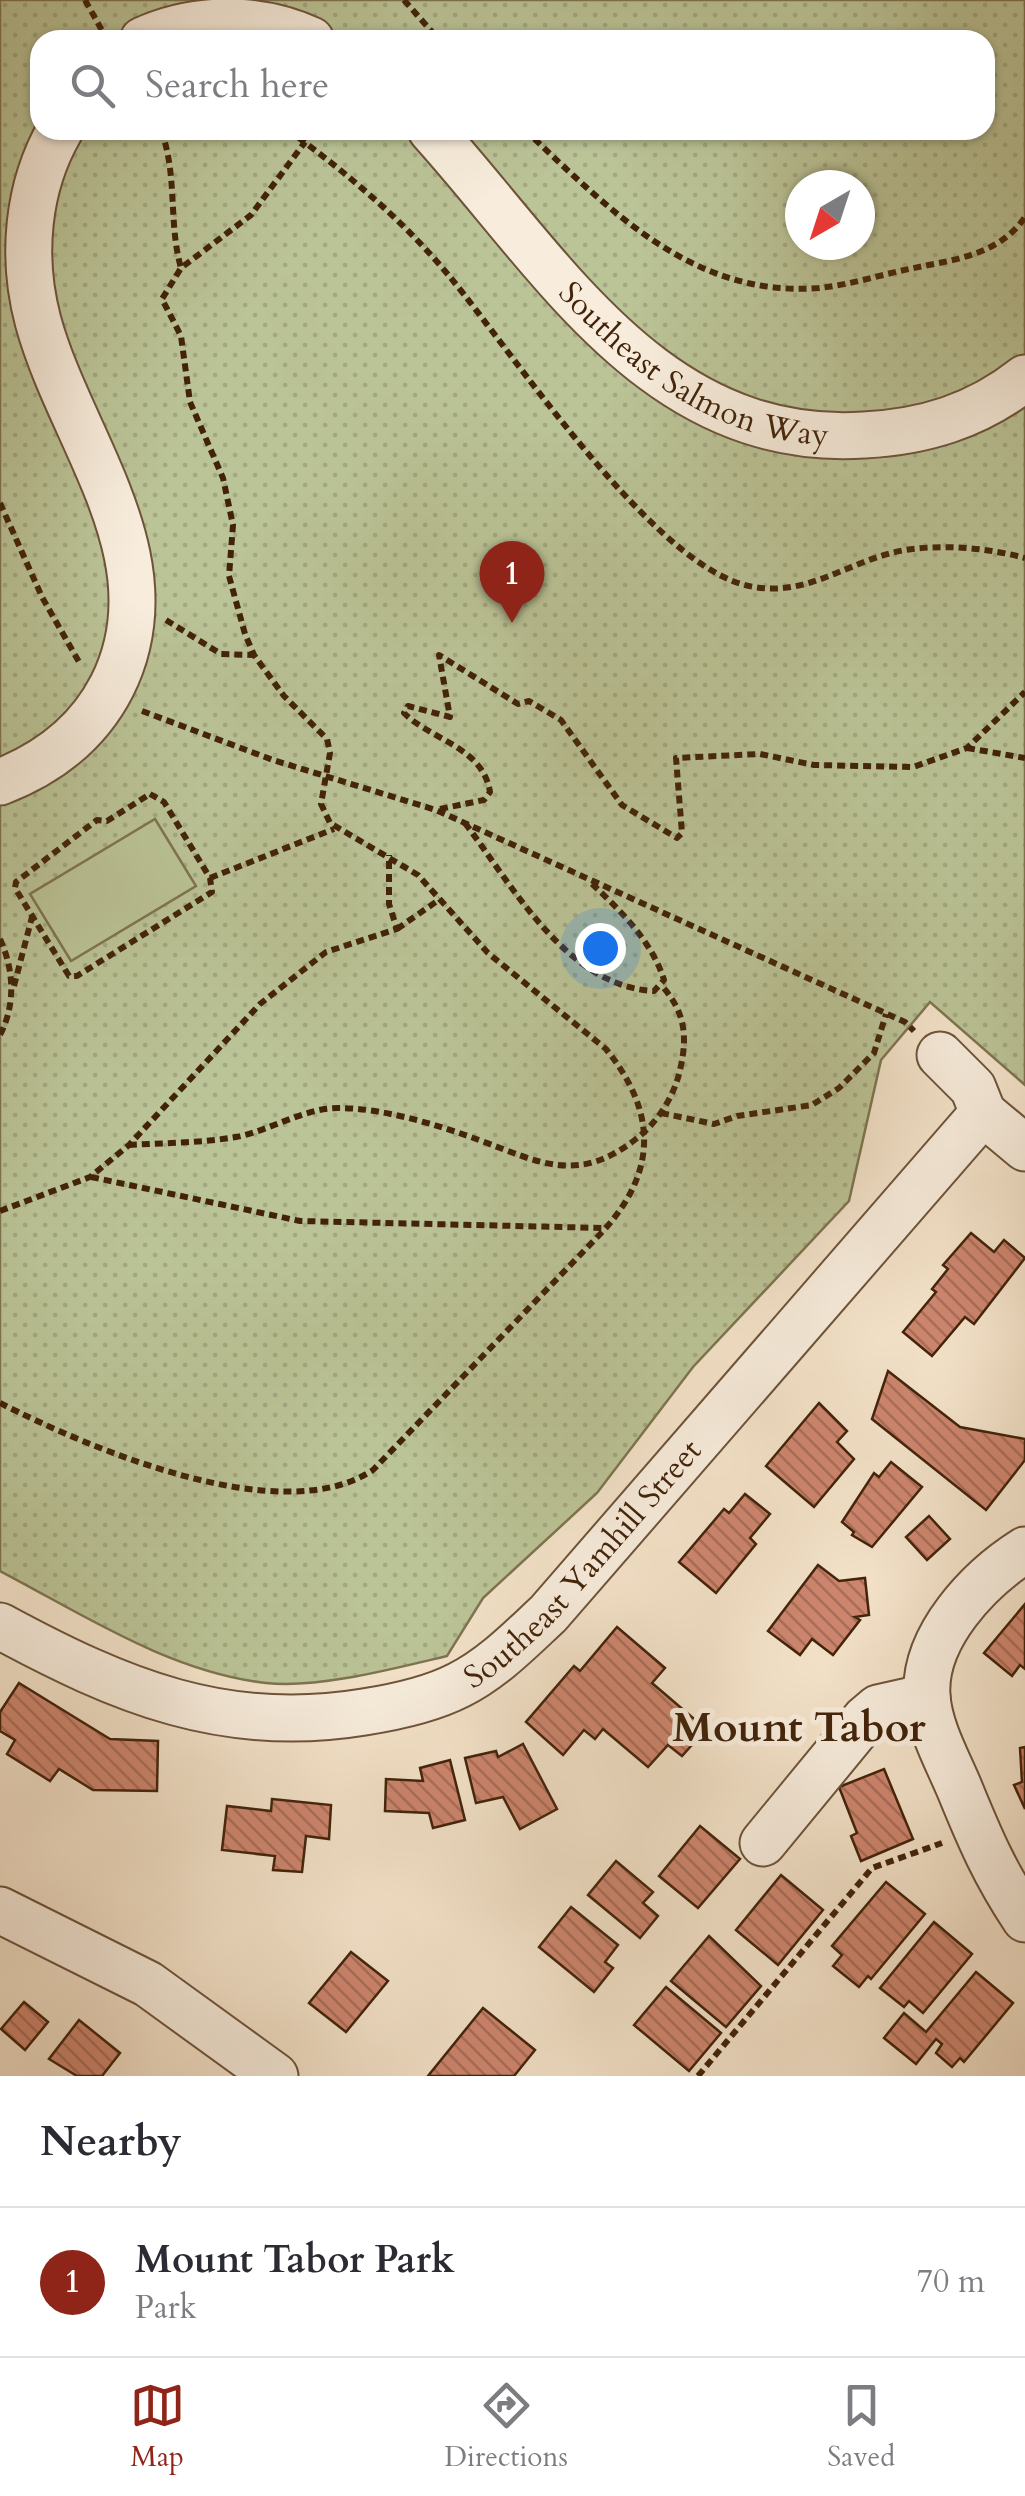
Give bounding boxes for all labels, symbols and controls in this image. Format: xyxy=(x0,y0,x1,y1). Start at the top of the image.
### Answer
search box xyxy=(30,30,995,140)
icon: search xyxy=(65,58,120,113)
text: Search here xyxy=(145,59,329,111)
north arrow xyxy=(785,170,875,260)
street label: Southeast Salmon Way xyxy=(549,272,830,457)
pin: 1 xyxy=(480,540,544,623)
your location xyxy=(575,923,626,974)
street label: Southeast Yamhill Street xyxy=(455,1430,712,1700)
district label: Mount Tabor xyxy=(672,1699,926,1756)
text: Nearby xyxy=(40,2113,182,2170)
text: Mount Tabor Park xyxy=(135,2234,455,2286)
text: 1 xyxy=(64,2260,81,2304)
text: 70 m xyxy=(917,2260,985,2304)
text: Park xyxy=(135,2286,197,2330)
tab: Map xyxy=(130,2378,185,2476)
tab: Directions xyxy=(444,2378,568,2476)
tab: Saved xyxy=(827,2378,895,2476)

